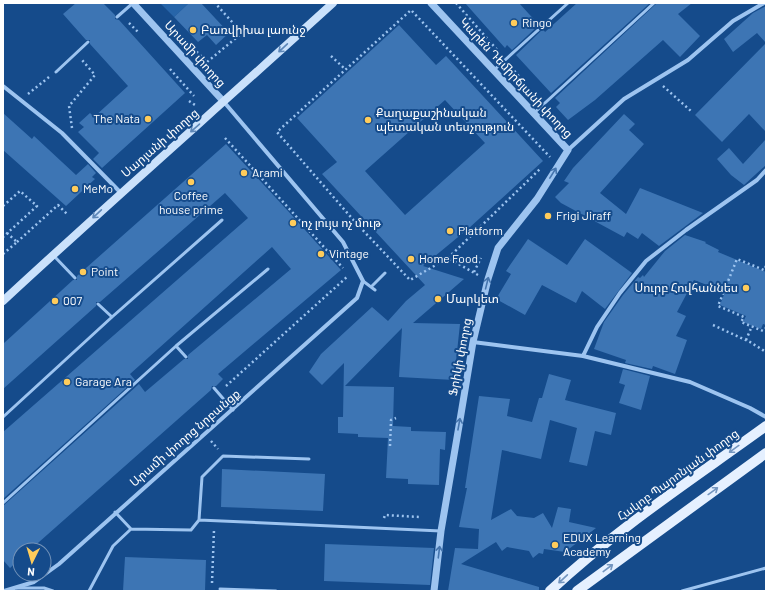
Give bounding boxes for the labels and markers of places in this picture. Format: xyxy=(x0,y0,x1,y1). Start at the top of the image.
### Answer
place label: Ringo xyxy=(522,15,552,29)
marker: Ringo xyxy=(509,18,519,28)
place label: Բառվիխա լաունջ xyxy=(201,22,305,37)
marker: Բառվիխա լաունջ xyxy=(188,25,198,35)
place label: Քաղաքաշինական պետական տեսչություն xyxy=(376,105,514,134)
place label: The Nata xyxy=(93,111,140,125)
marker: The Nata xyxy=(143,114,153,124)
marker: Քաղաքաշինական պետական տեսչություն xyxy=(363,115,373,125)
place label: Arami xyxy=(252,165,283,179)
marker: Arami xyxy=(239,168,249,178)
marker: Coffee house prime xyxy=(186,177,196,187)
place label: MeMo xyxy=(83,181,113,195)
marker: MeMo xyxy=(70,184,80,194)
place label: Coffee house prime xyxy=(159,188,223,216)
place label: Frigi Jiraff xyxy=(556,208,611,222)
marker: Frigi Jiraff xyxy=(543,211,553,221)
place label: ոչ լույս ոչ մութ xyxy=(301,215,382,230)
marker: ոչ լույս ոչ մութ xyxy=(288,218,298,228)
place label: Platform xyxy=(458,223,503,237)
marker: Platform xyxy=(445,226,455,236)
place label: Vintage xyxy=(329,246,369,260)
marker: Vintage xyxy=(316,249,326,259)
place label: Home Food xyxy=(419,251,478,265)
marker: Home Food xyxy=(406,254,416,264)
place label: Point xyxy=(91,264,118,278)
marker: Point xyxy=(78,267,88,277)
place label: Սուրբ Հովհաննես xyxy=(635,280,738,295)
marker: Սուրբ Հովհաննես xyxy=(741,283,751,293)
place label: Մարկետ xyxy=(446,291,499,306)
place label: 007 xyxy=(63,293,83,307)
marker: Մարկետ xyxy=(433,294,443,304)
marker: 007 xyxy=(50,296,60,306)
place label: Garage Ara xyxy=(75,374,132,388)
marker: Garage Ara xyxy=(62,377,72,387)
place label: EDUX Learning Academy xyxy=(563,530,641,558)
marker: EDUX Learning Academy xyxy=(550,540,560,550)

